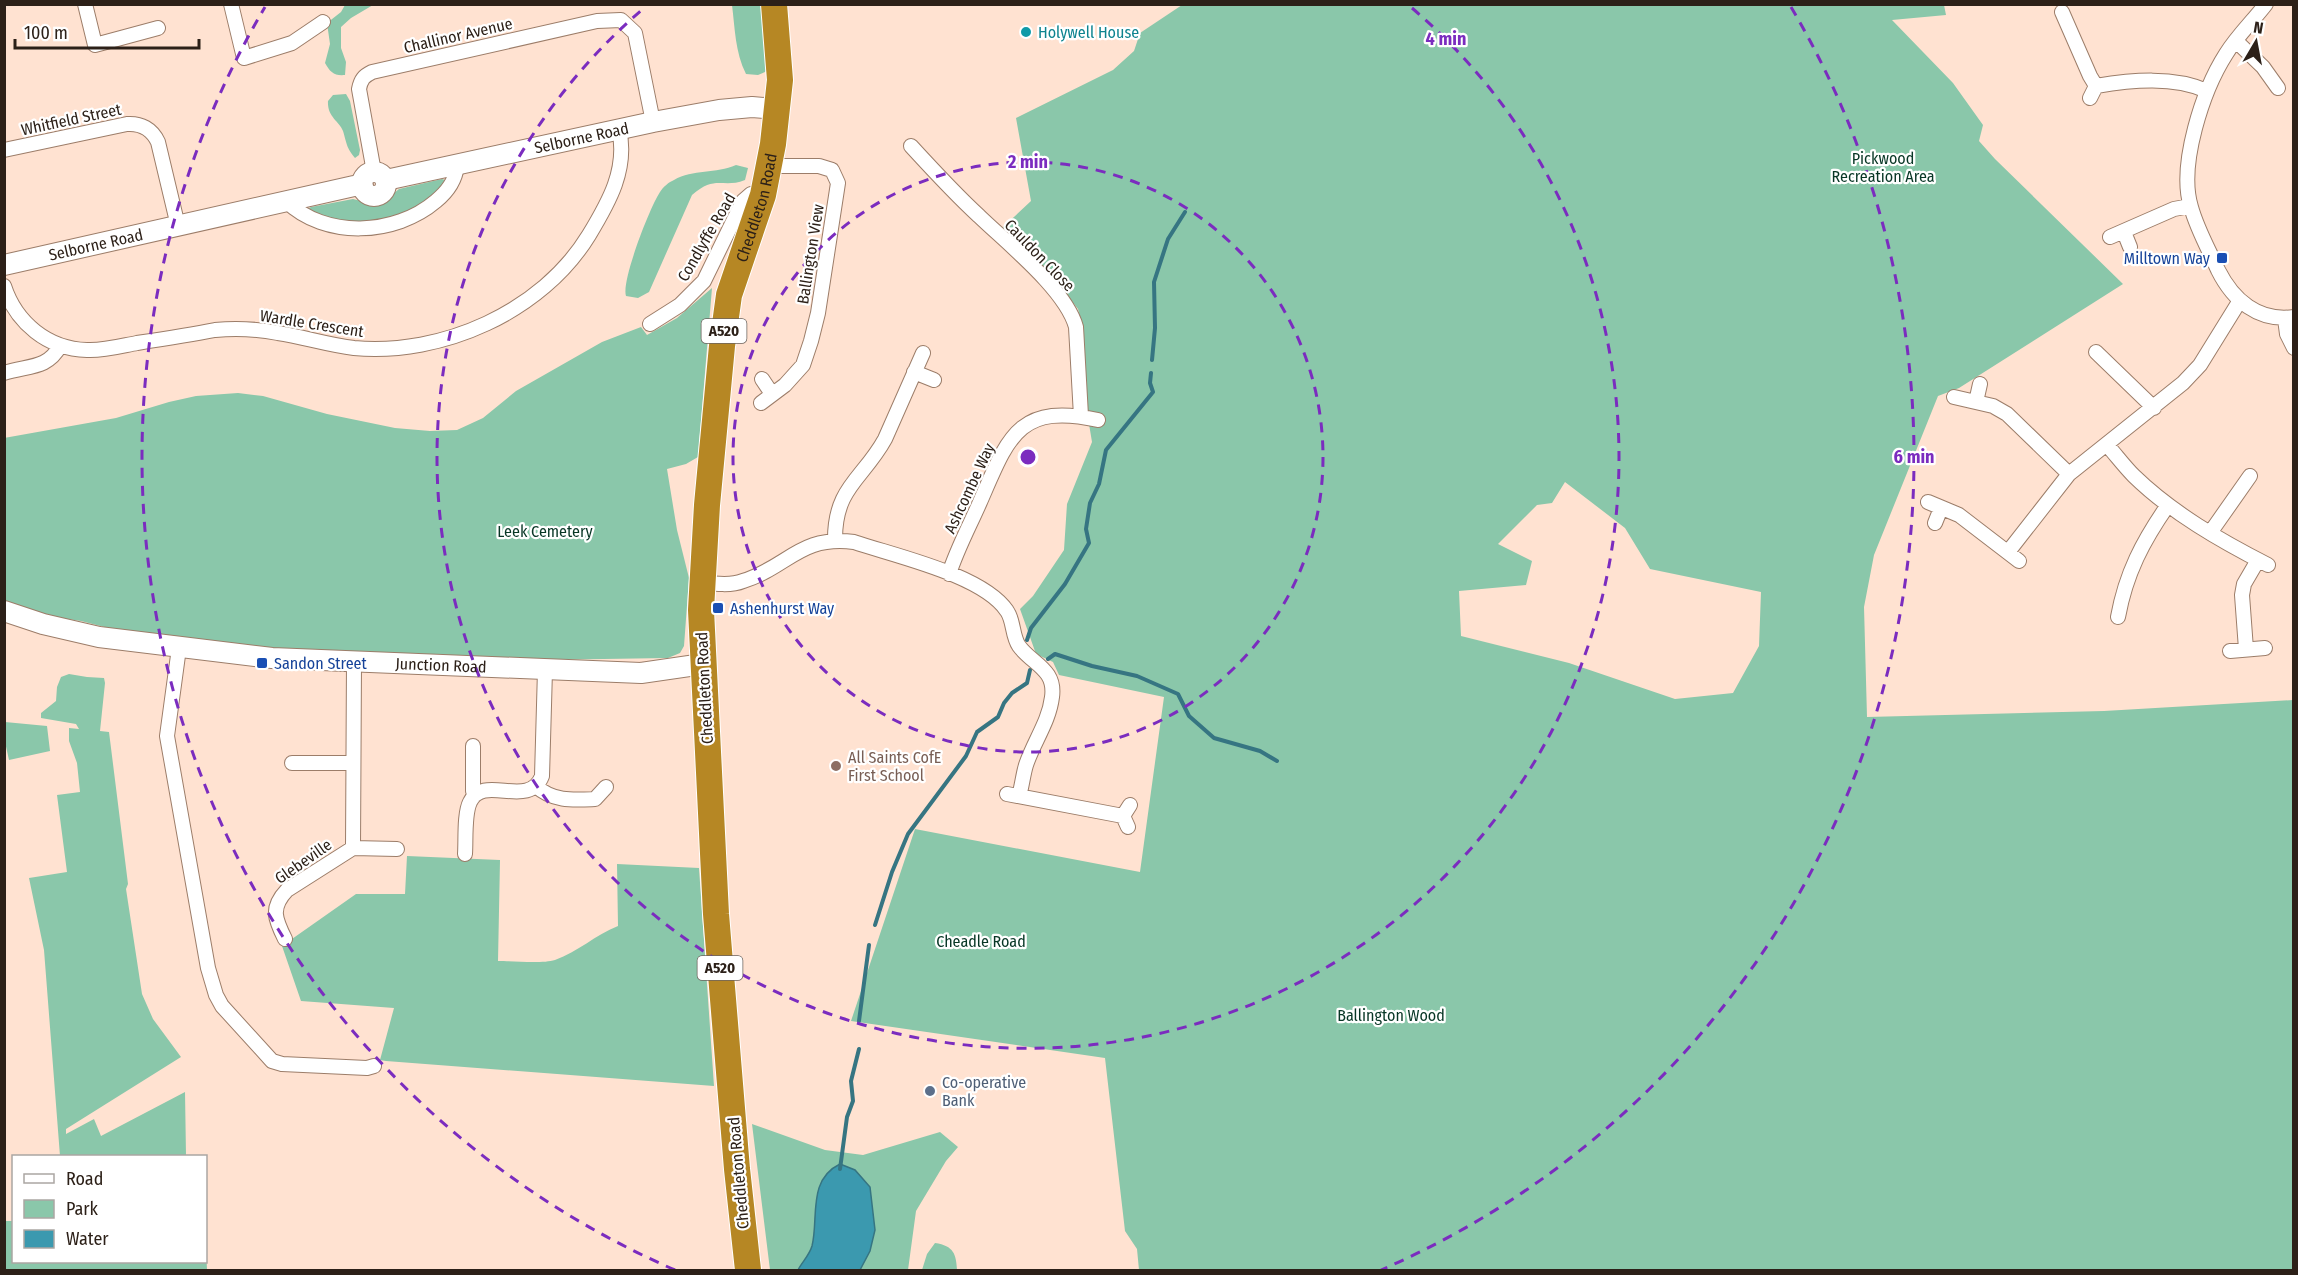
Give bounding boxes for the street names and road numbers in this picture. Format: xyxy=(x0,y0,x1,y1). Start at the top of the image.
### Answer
street label: Challinor Avenue xyxy=(402,14,514,57)
street label: Whitfield Street xyxy=(19,99,124,139)
street label: Selborne Road xyxy=(533,119,630,157)
street label: Cheddleton Road xyxy=(732,152,781,264)
street label: Condlyffe Road xyxy=(673,190,739,285)
street label: Ballington View xyxy=(793,202,828,305)
street label: Cauldon Close xyxy=(1001,215,1079,295)
street label: Selborne Road xyxy=(47,225,145,265)
street label: Wardle Crescent xyxy=(259,306,366,341)
road number: A520 xyxy=(702,319,746,343)
street label: Ashcombe Way xyxy=(940,439,999,536)
street label: Cheddleton Road xyxy=(692,631,717,745)
street label: Junction Road xyxy=(395,654,487,677)
street label: Glebeville xyxy=(271,835,335,888)
road number: A520 xyxy=(698,956,742,980)
street label: Cheddleton Road xyxy=(724,1116,753,1230)

